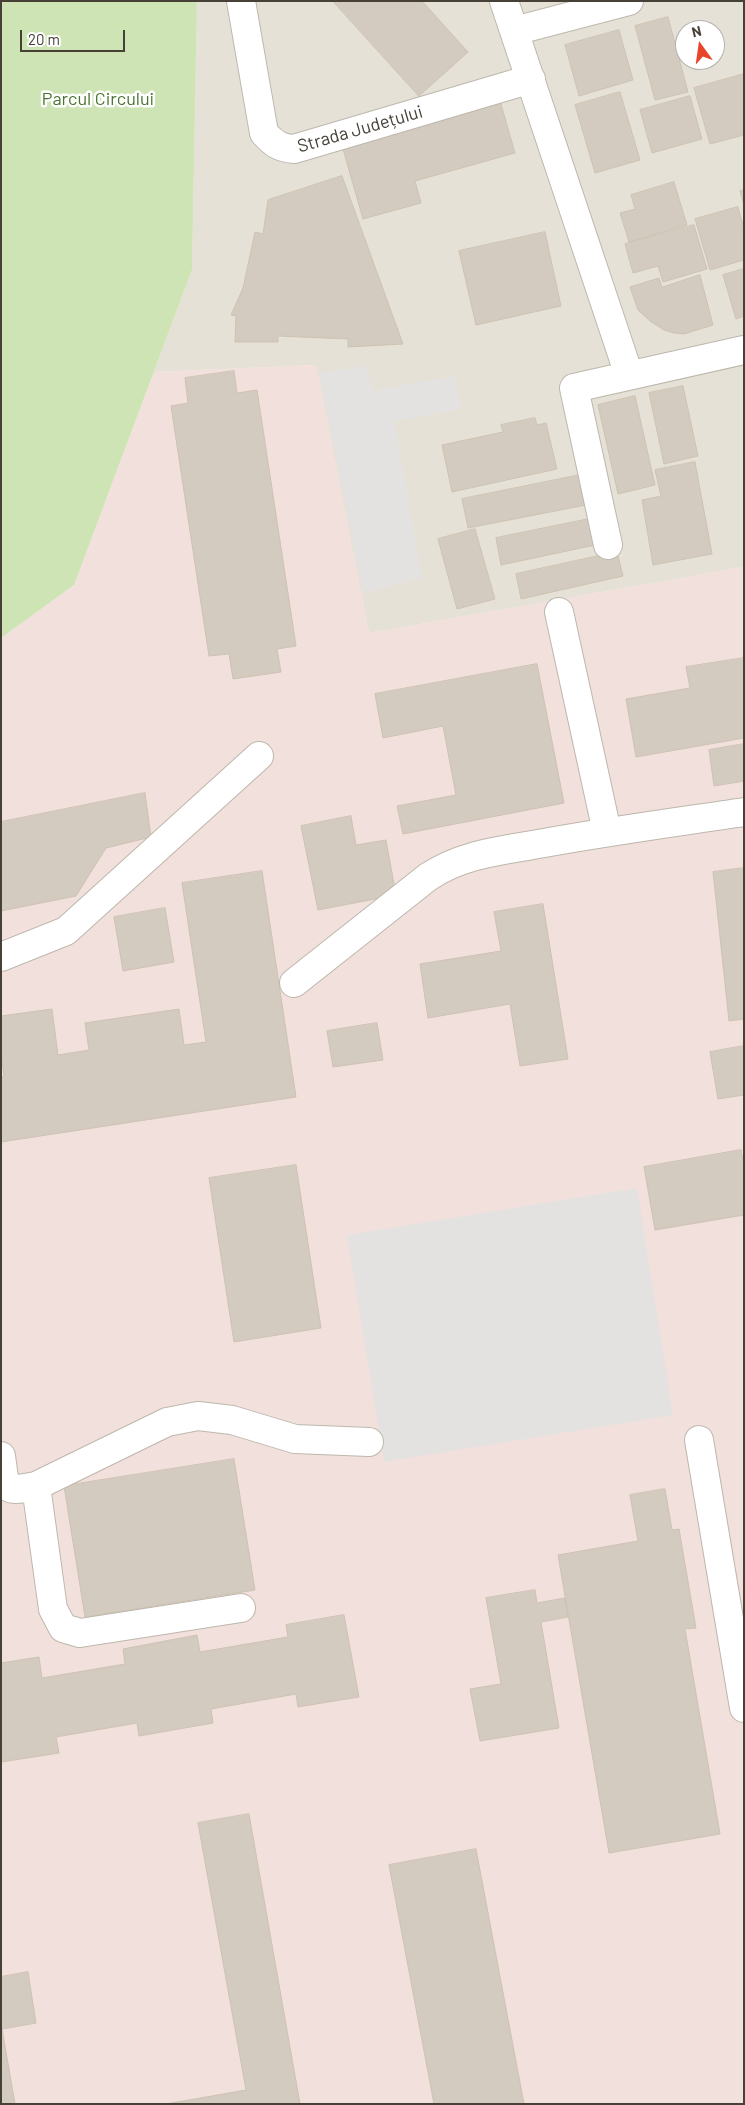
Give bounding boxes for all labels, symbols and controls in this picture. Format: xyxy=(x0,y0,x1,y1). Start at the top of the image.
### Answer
scale bar xyxy=(22,20,128,52)
north arrow xyxy=(675,20,725,70)
text: N xyxy=(690,22,703,40)
text: 20 m xyxy=(28,30,60,48)
park label: Parcul Circului xyxy=(42,88,154,110)
street label: Strada Județului xyxy=(295,101,425,157)

